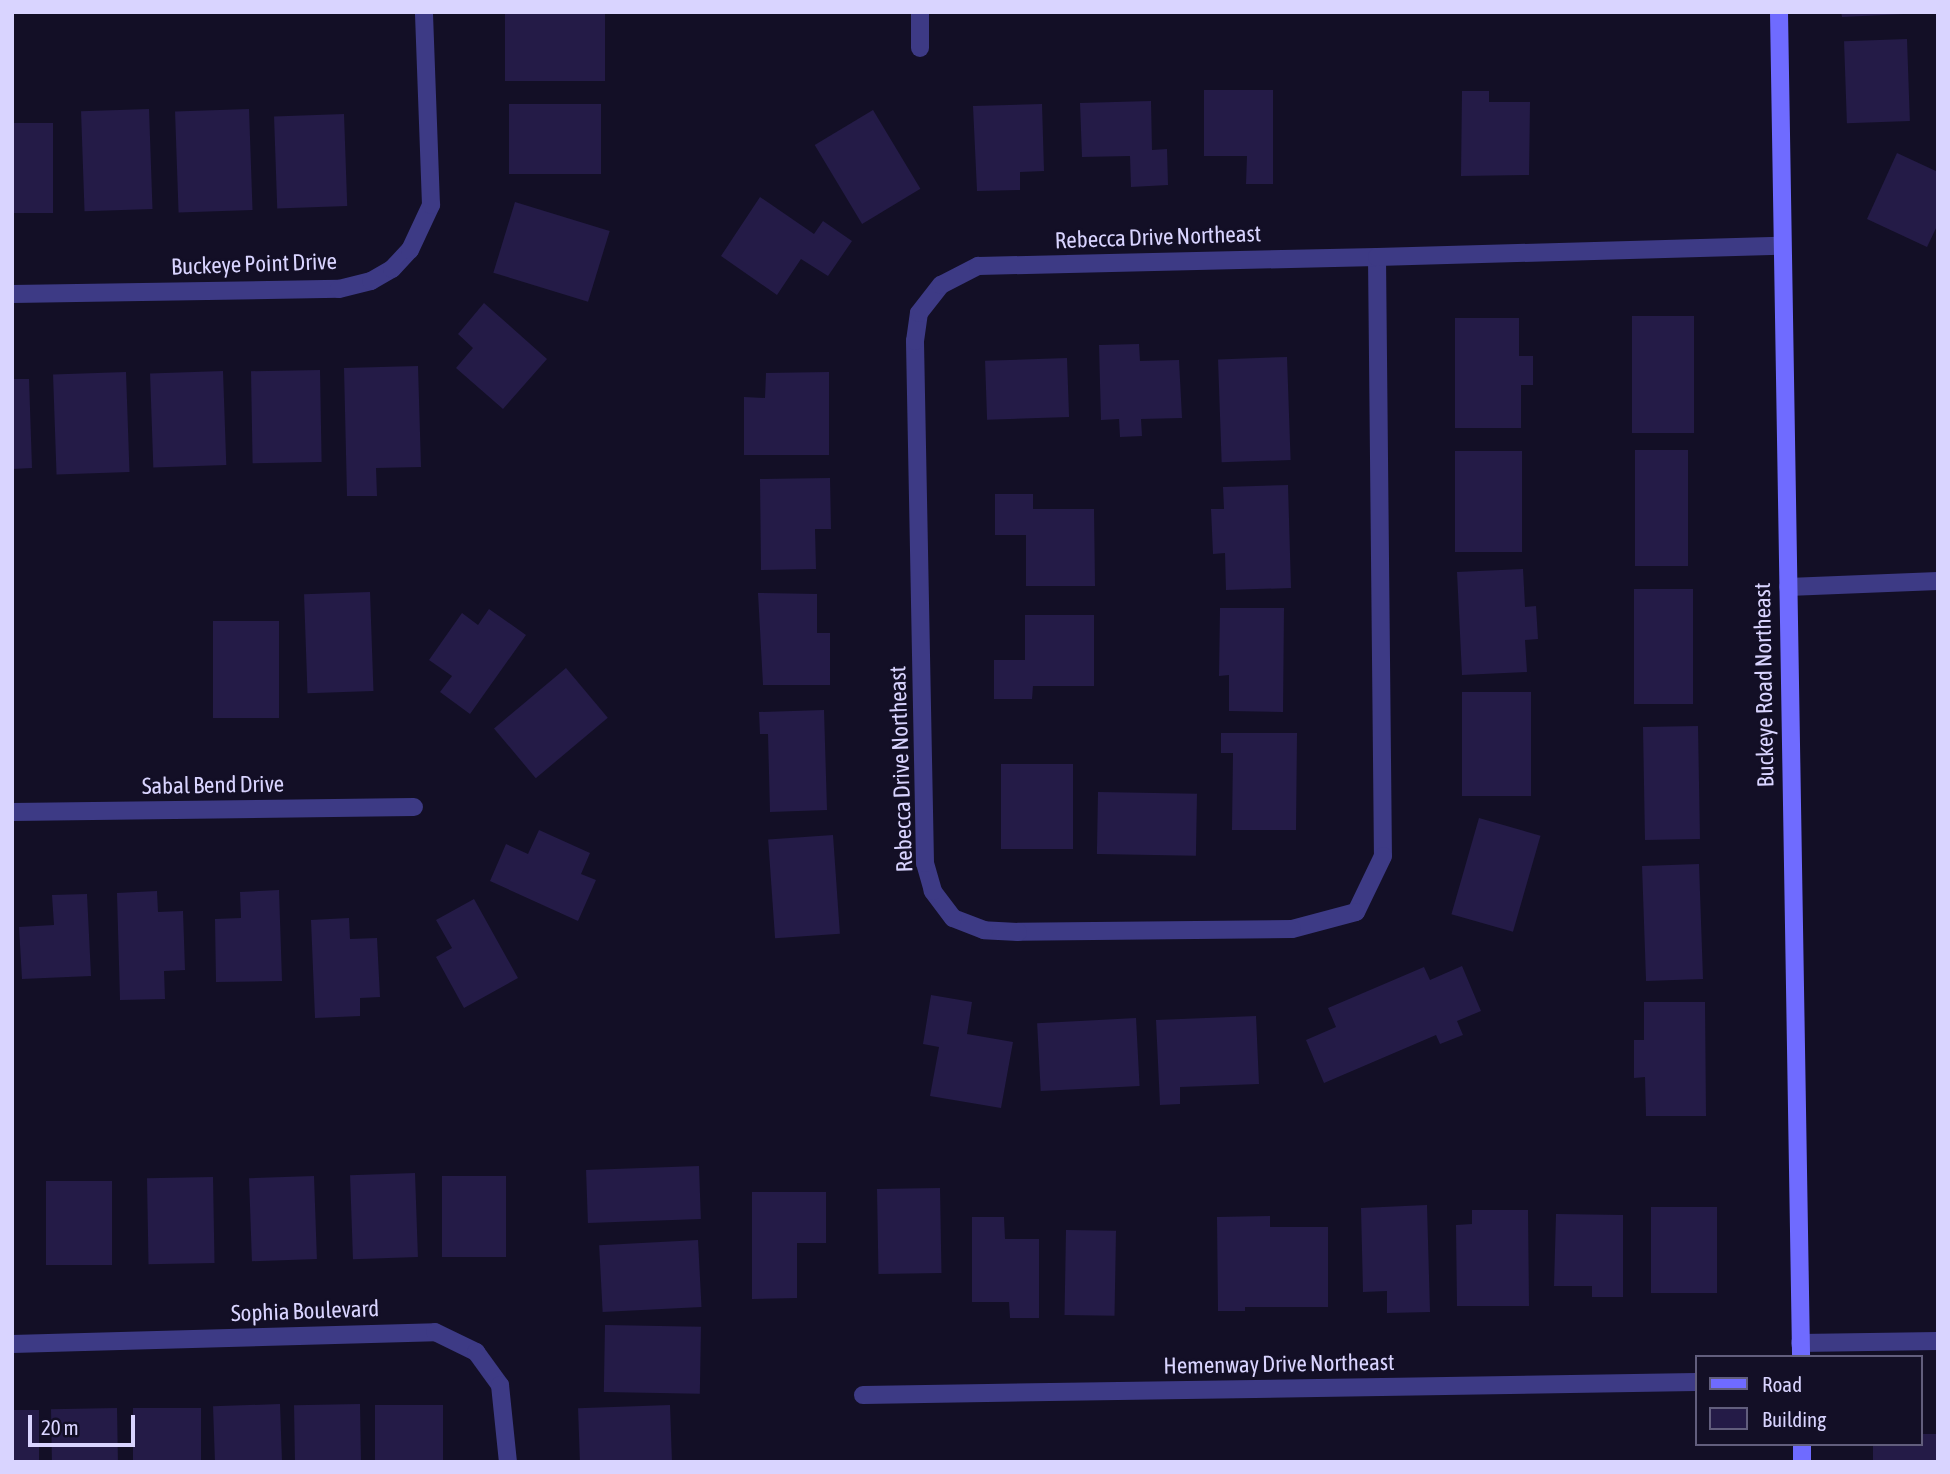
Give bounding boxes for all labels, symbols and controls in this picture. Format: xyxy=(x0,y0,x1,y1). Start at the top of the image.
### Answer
street label: Rebecca Drive Northeast xyxy=(1054,220,1262,254)
street label: Buckeye Point Drive xyxy=(171,247,337,281)
street label: Buckeye Road Northeast xyxy=(1748,582,1780,788)
street label: Rebecca Drive Northeast xyxy=(884,665,918,873)
street label: Sabal Bend Drive xyxy=(142,770,284,800)
street label: Sophia Boulevard xyxy=(230,1295,380,1327)
street label: Hemenway Drive Northeast xyxy=(1163,1348,1395,1380)
legend xyxy=(1694,1355,1922,1446)
text: Road xyxy=(1762,1372,1802,1396)
scale bar xyxy=(32,1400,138,1444)
text: Building xyxy=(1762,1407,1826,1431)
text: 20 m xyxy=(41,1415,79,1439)

